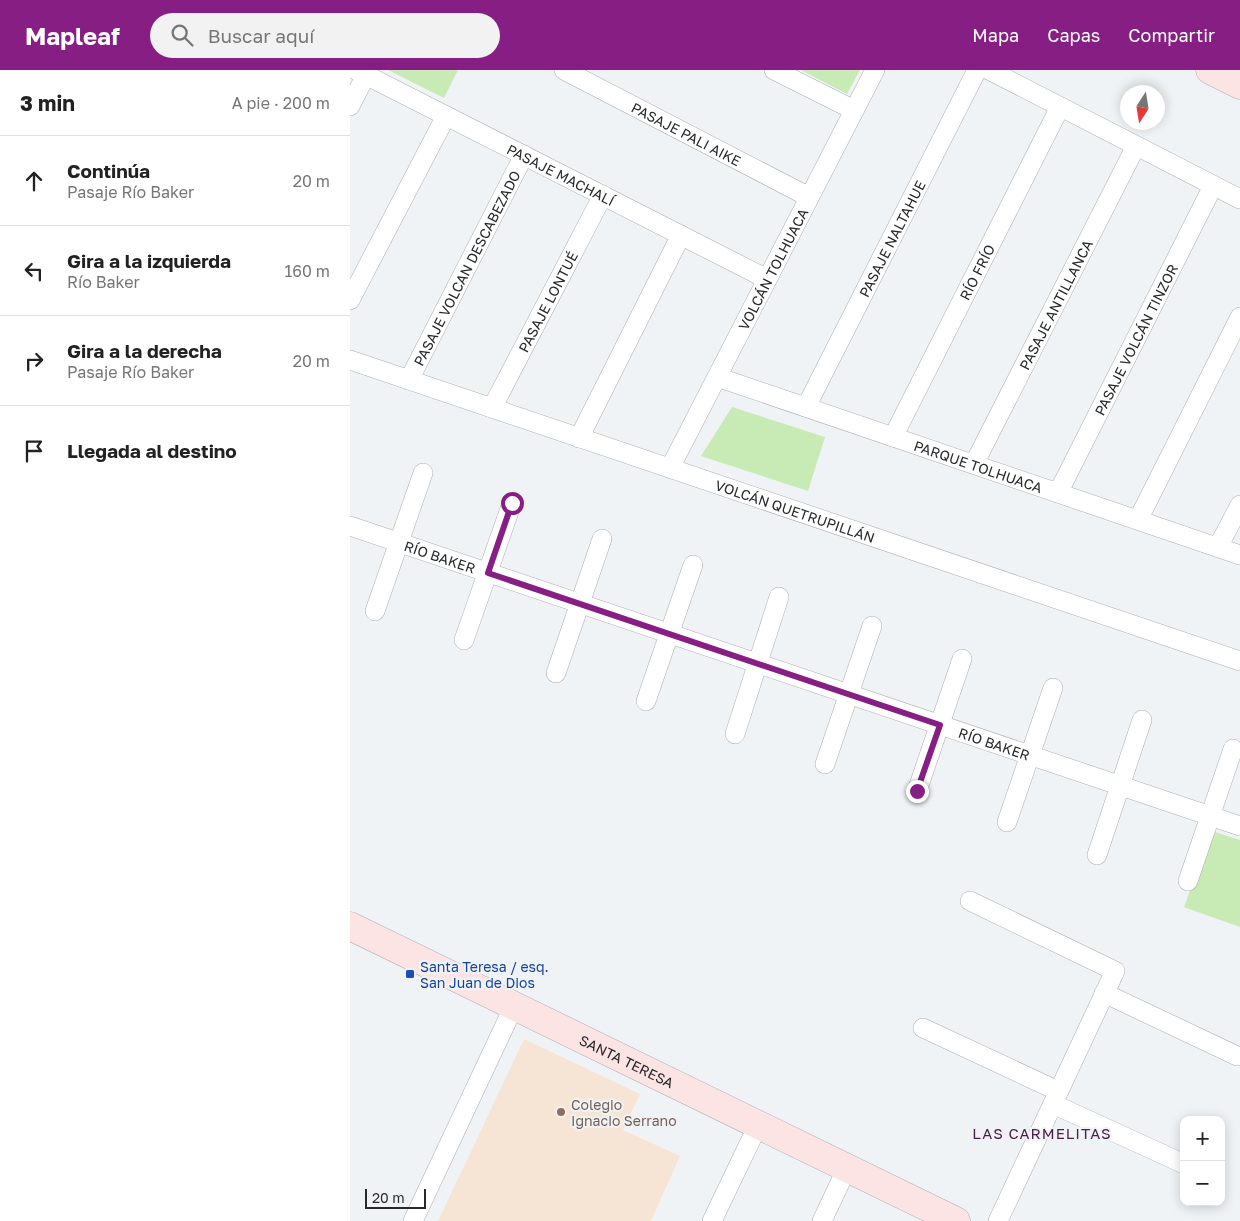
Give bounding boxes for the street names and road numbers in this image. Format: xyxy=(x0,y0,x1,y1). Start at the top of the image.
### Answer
street label: PASAJE PALI AIKE xyxy=(629,98,744,169)
street label: PASAJE MACHALÍ xyxy=(504,140,618,209)
street label: PASAJE VOLCAN DESCABEZADO xyxy=(409,167,523,368)
street label: PASAJE NALTAHUE xyxy=(855,177,928,300)
street label: VOLCÁN TOLHUACA xyxy=(734,205,811,333)
street label: PASAJE ANTILLANCA xyxy=(1015,236,1096,372)
street label: RÍO FRÍO xyxy=(955,241,998,303)
street label: PASAJE LONTUÉ xyxy=(514,248,581,355)
street label: PASAJE VOLCÁN TINZOR xyxy=(1090,261,1181,418)
street label: PARQUE TOLHUACA xyxy=(912,436,1045,496)
street label: VOLCÁN QUETRUPILLÁN xyxy=(713,476,877,545)
street label: RÍO BAKER xyxy=(402,536,478,576)
street label: RÍO BAKER xyxy=(957,723,1032,763)
street label: SANTA TERESA xyxy=(577,1031,677,1091)

